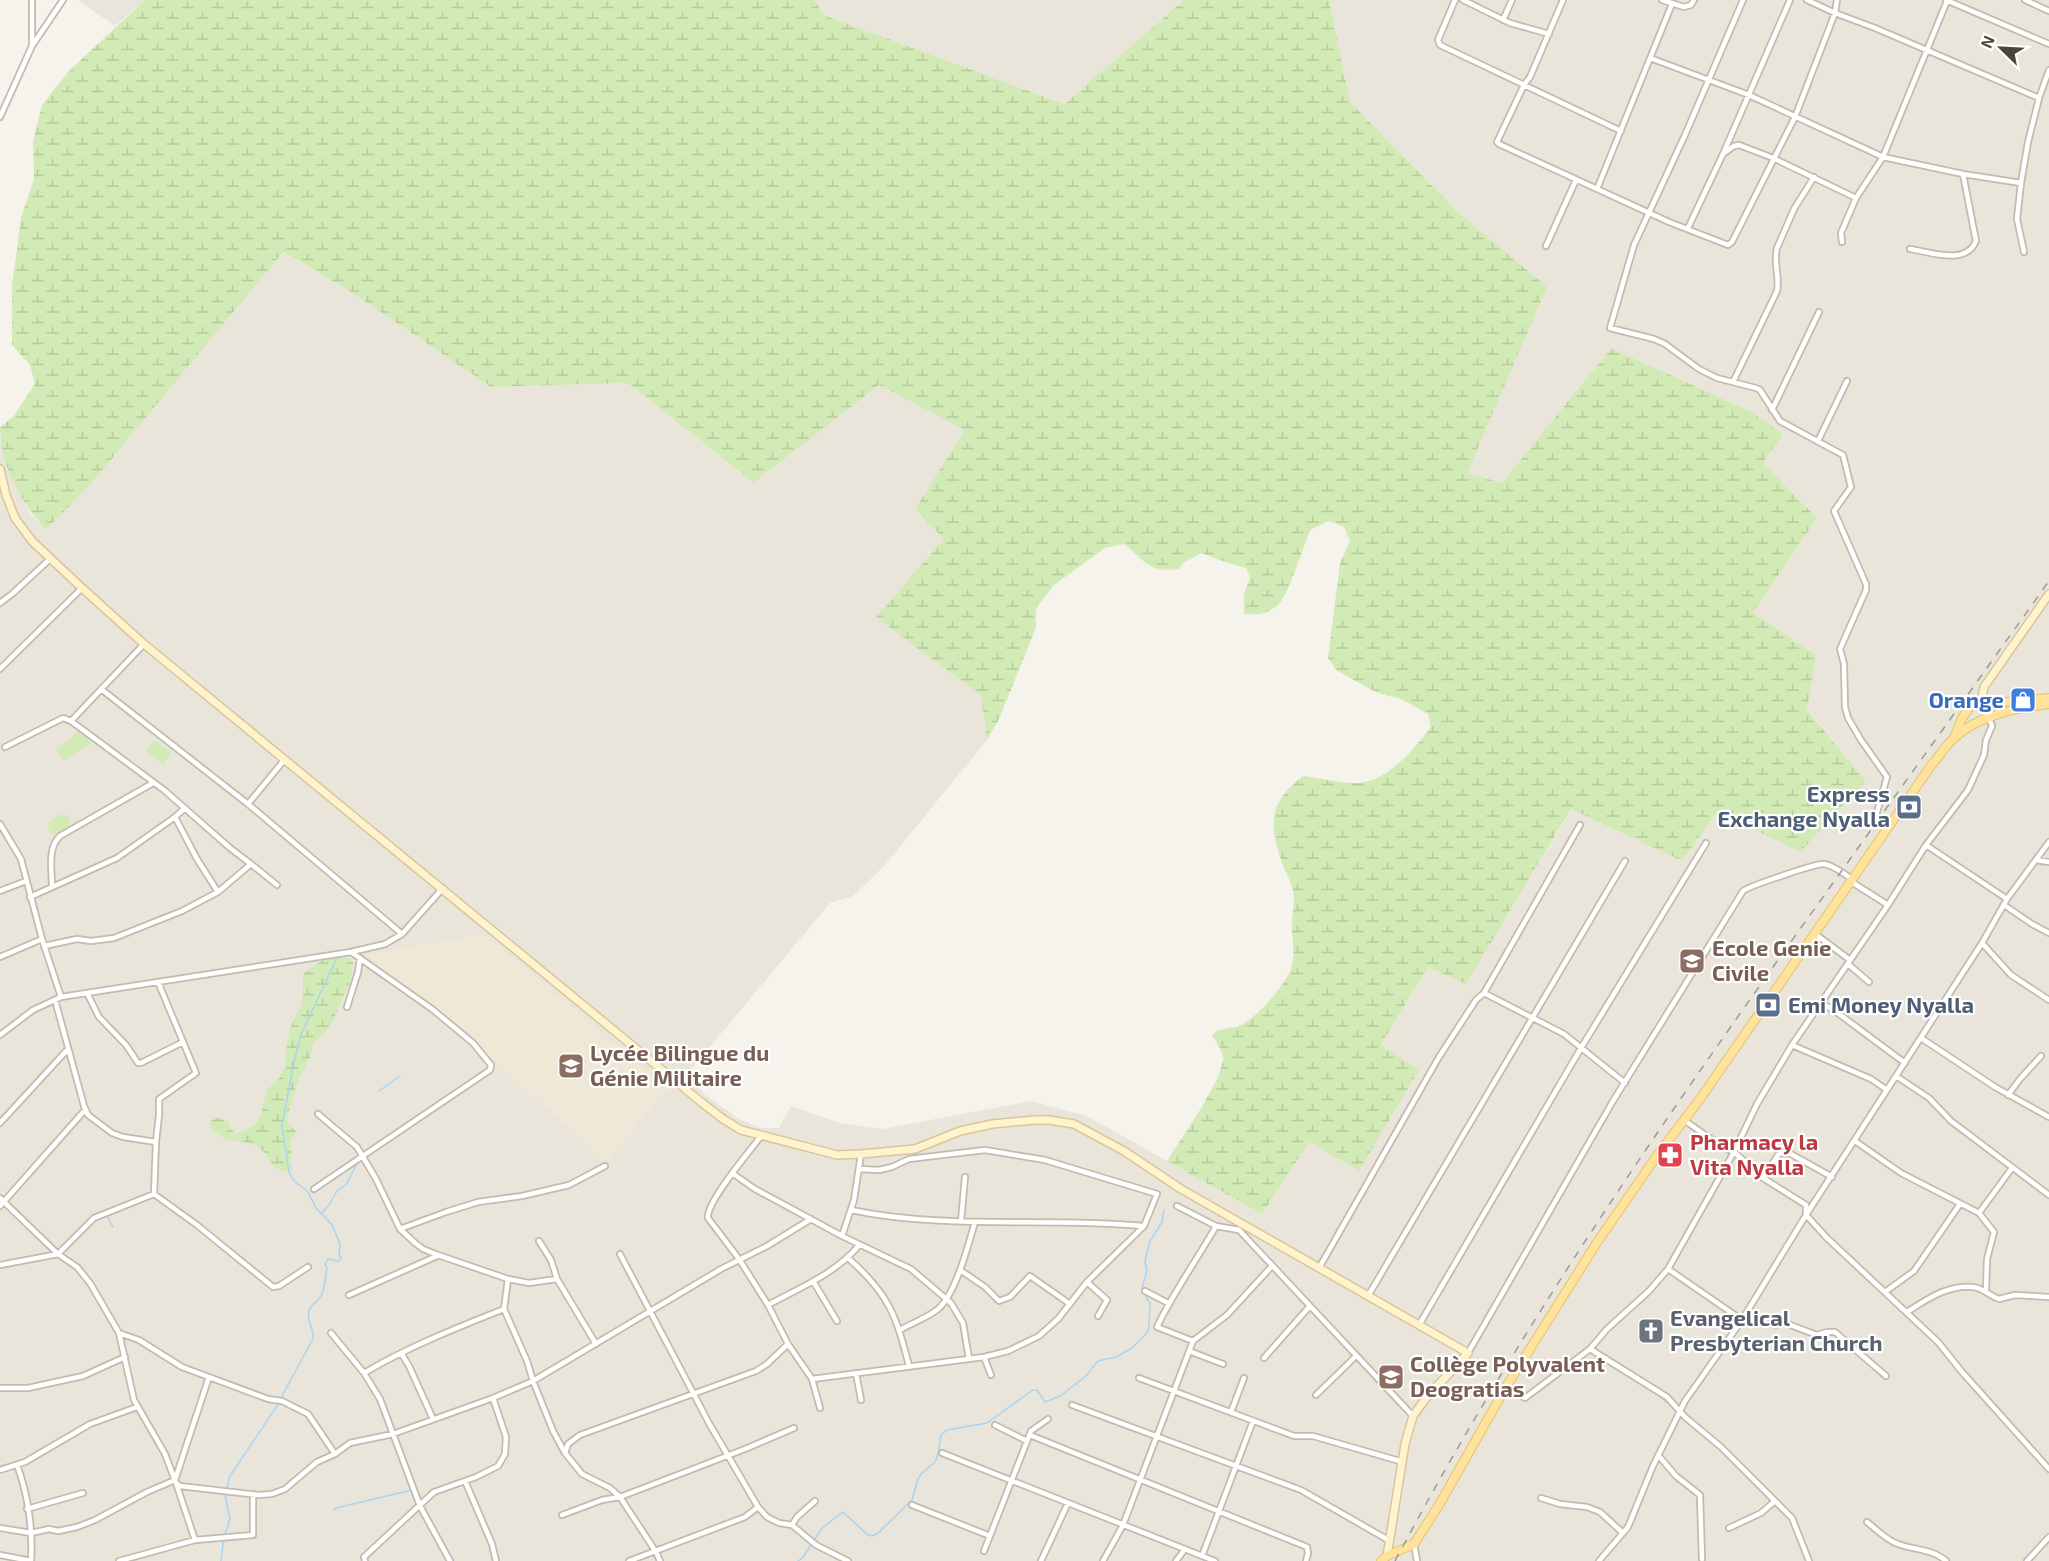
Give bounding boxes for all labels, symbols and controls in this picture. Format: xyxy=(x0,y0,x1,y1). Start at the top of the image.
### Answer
north arrow xyxy=(1971,18,2031,78)
text: N xyxy=(1976,33,1998,51)
shop icon: Orange xyxy=(2008,685,2038,715)
place label: Orange xyxy=(1929,686,2004,712)
place label: Express Exchange Nyalla xyxy=(1717,780,1890,832)
bank icon: Express Exchange Nyalla xyxy=(1894,792,1924,822)
place label: Ecole Genie Civile xyxy=(1712,934,1831,985)
school or university icon: Ecole Genie Civile xyxy=(1677,946,1707,976)
bank icon: Emi Money Nyalla xyxy=(1753,990,1783,1020)
place label: Emi Money Nyalla xyxy=(1788,991,1974,1018)
place label: Lycée Bilingue du Génie Militaire xyxy=(590,1039,769,1090)
school or university icon: Lycée Bilingue du Génie Militaire xyxy=(556,1051,586,1081)
place label: Pharmacy la Vita Nyalla xyxy=(1690,1128,1818,1180)
pharmacy icon: Pharmacy la Vita Nyalla xyxy=(1655,1140,1685,1170)
place label: Evangelical Presbyterian Church xyxy=(1670,1304,1883,1356)
church icon: Evangelical Presbyterian Church xyxy=(1636,1316,1666,1346)
place label: Collège Polyvalent Deogratias xyxy=(1410,1350,1605,1401)
school or university icon: Collège Polyvalent Deogratias xyxy=(1376,1362,1406,1392)

